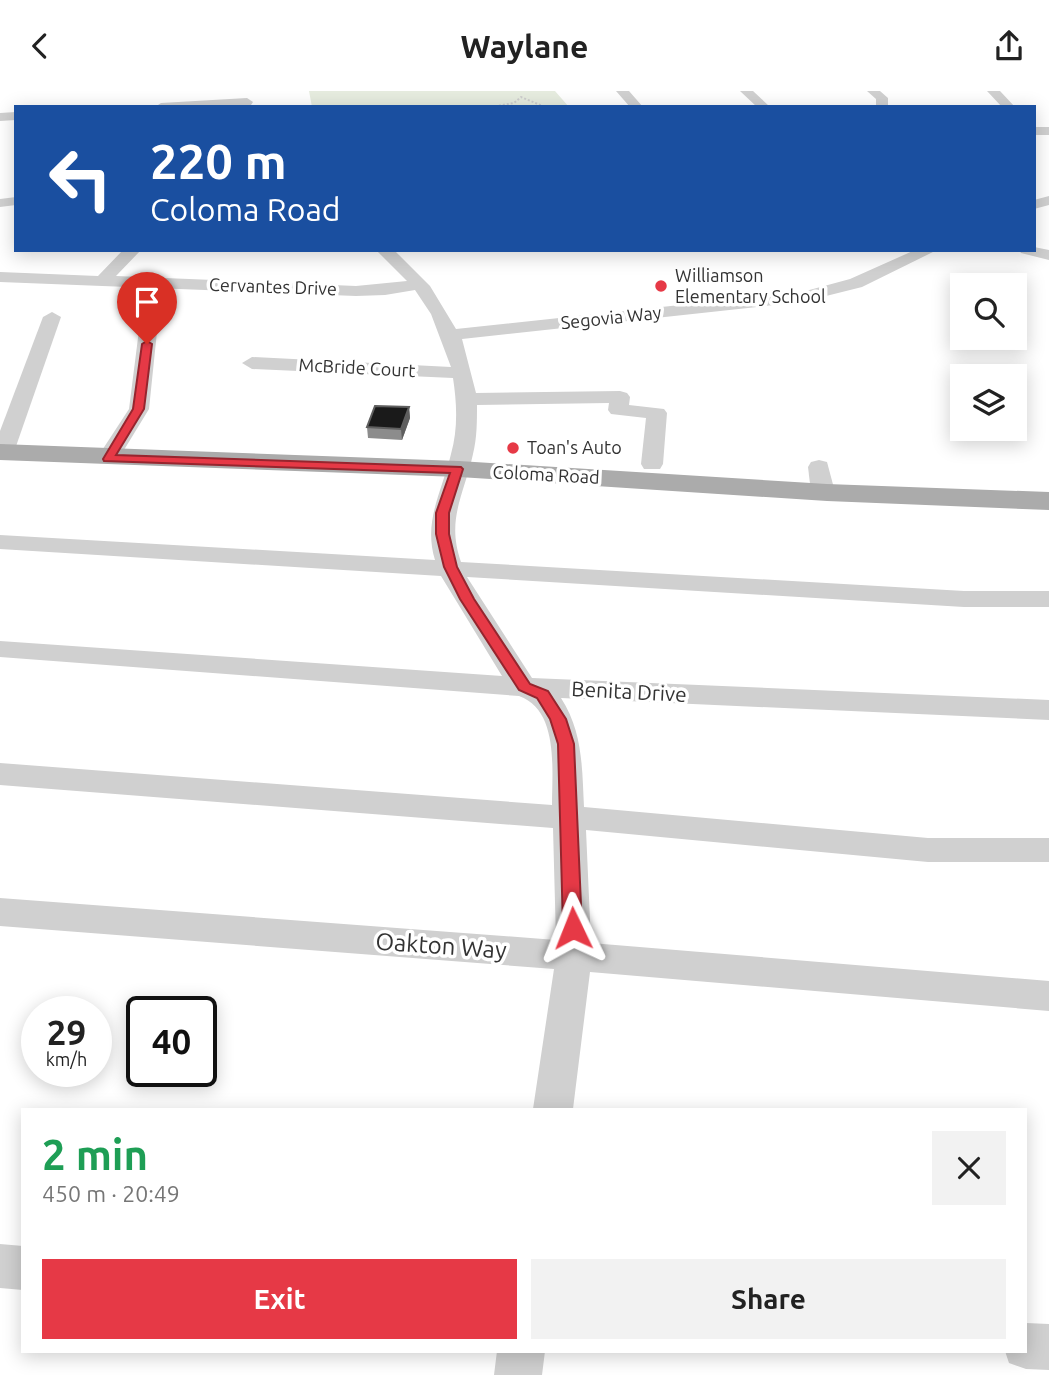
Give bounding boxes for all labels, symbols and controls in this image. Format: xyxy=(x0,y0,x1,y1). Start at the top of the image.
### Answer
icon: back xyxy=(21,27,59,65)
icon: share xyxy=(990,27,1028,65)
text: Waylane xyxy=(461,28,588,64)
icon: left xyxy=(35,133,126,224)
text: 220 m xyxy=(150,133,287,188)
text: Coloma Road xyxy=(150,191,341,227)
place label: Williamson Elementary School xyxy=(675,265,826,306)
pin xyxy=(117,272,177,344)
map controls xyxy=(950,273,1027,441)
button: search xyxy=(950,273,1027,350)
street label: Cervantes Drive xyxy=(209,274,337,298)
marker: Williamson Elementary School xyxy=(653,278,669,294)
icon: arrive xyxy=(128,283,166,321)
street label: Segovia Way xyxy=(560,302,662,332)
street label: McBride Court xyxy=(298,354,416,380)
button: layers xyxy=(950,364,1027,441)
place label: Toan's Auto xyxy=(527,437,622,457)
marker: Toan's Auto xyxy=(505,440,521,456)
street label: Coloma Road xyxy=(492,461,600,487)
street label: Benita Drive xyxy=(571,676,687,706)
position arrow xyxy=(536,891,610,965)
street label: Oakton Way xyxy=(375,927,508,964)
speed limit sign: 40 xyxy=(126,996,217,1087)
text: 29 xyxy=(47,1012,86,1052)
text: km/h xyxy=(46,1049,87,1069)
text: 2 min xyxy=(42,1131,148,1178)
button: close xyxy=(932,1131,1006,1205)
text: 450 m · 20:49 xyxy=(42,1181,180,1206)
button: Exit xyxy=(42,1259,517,1339)
button: Share xyxy=(531,1259,1006,1339)

